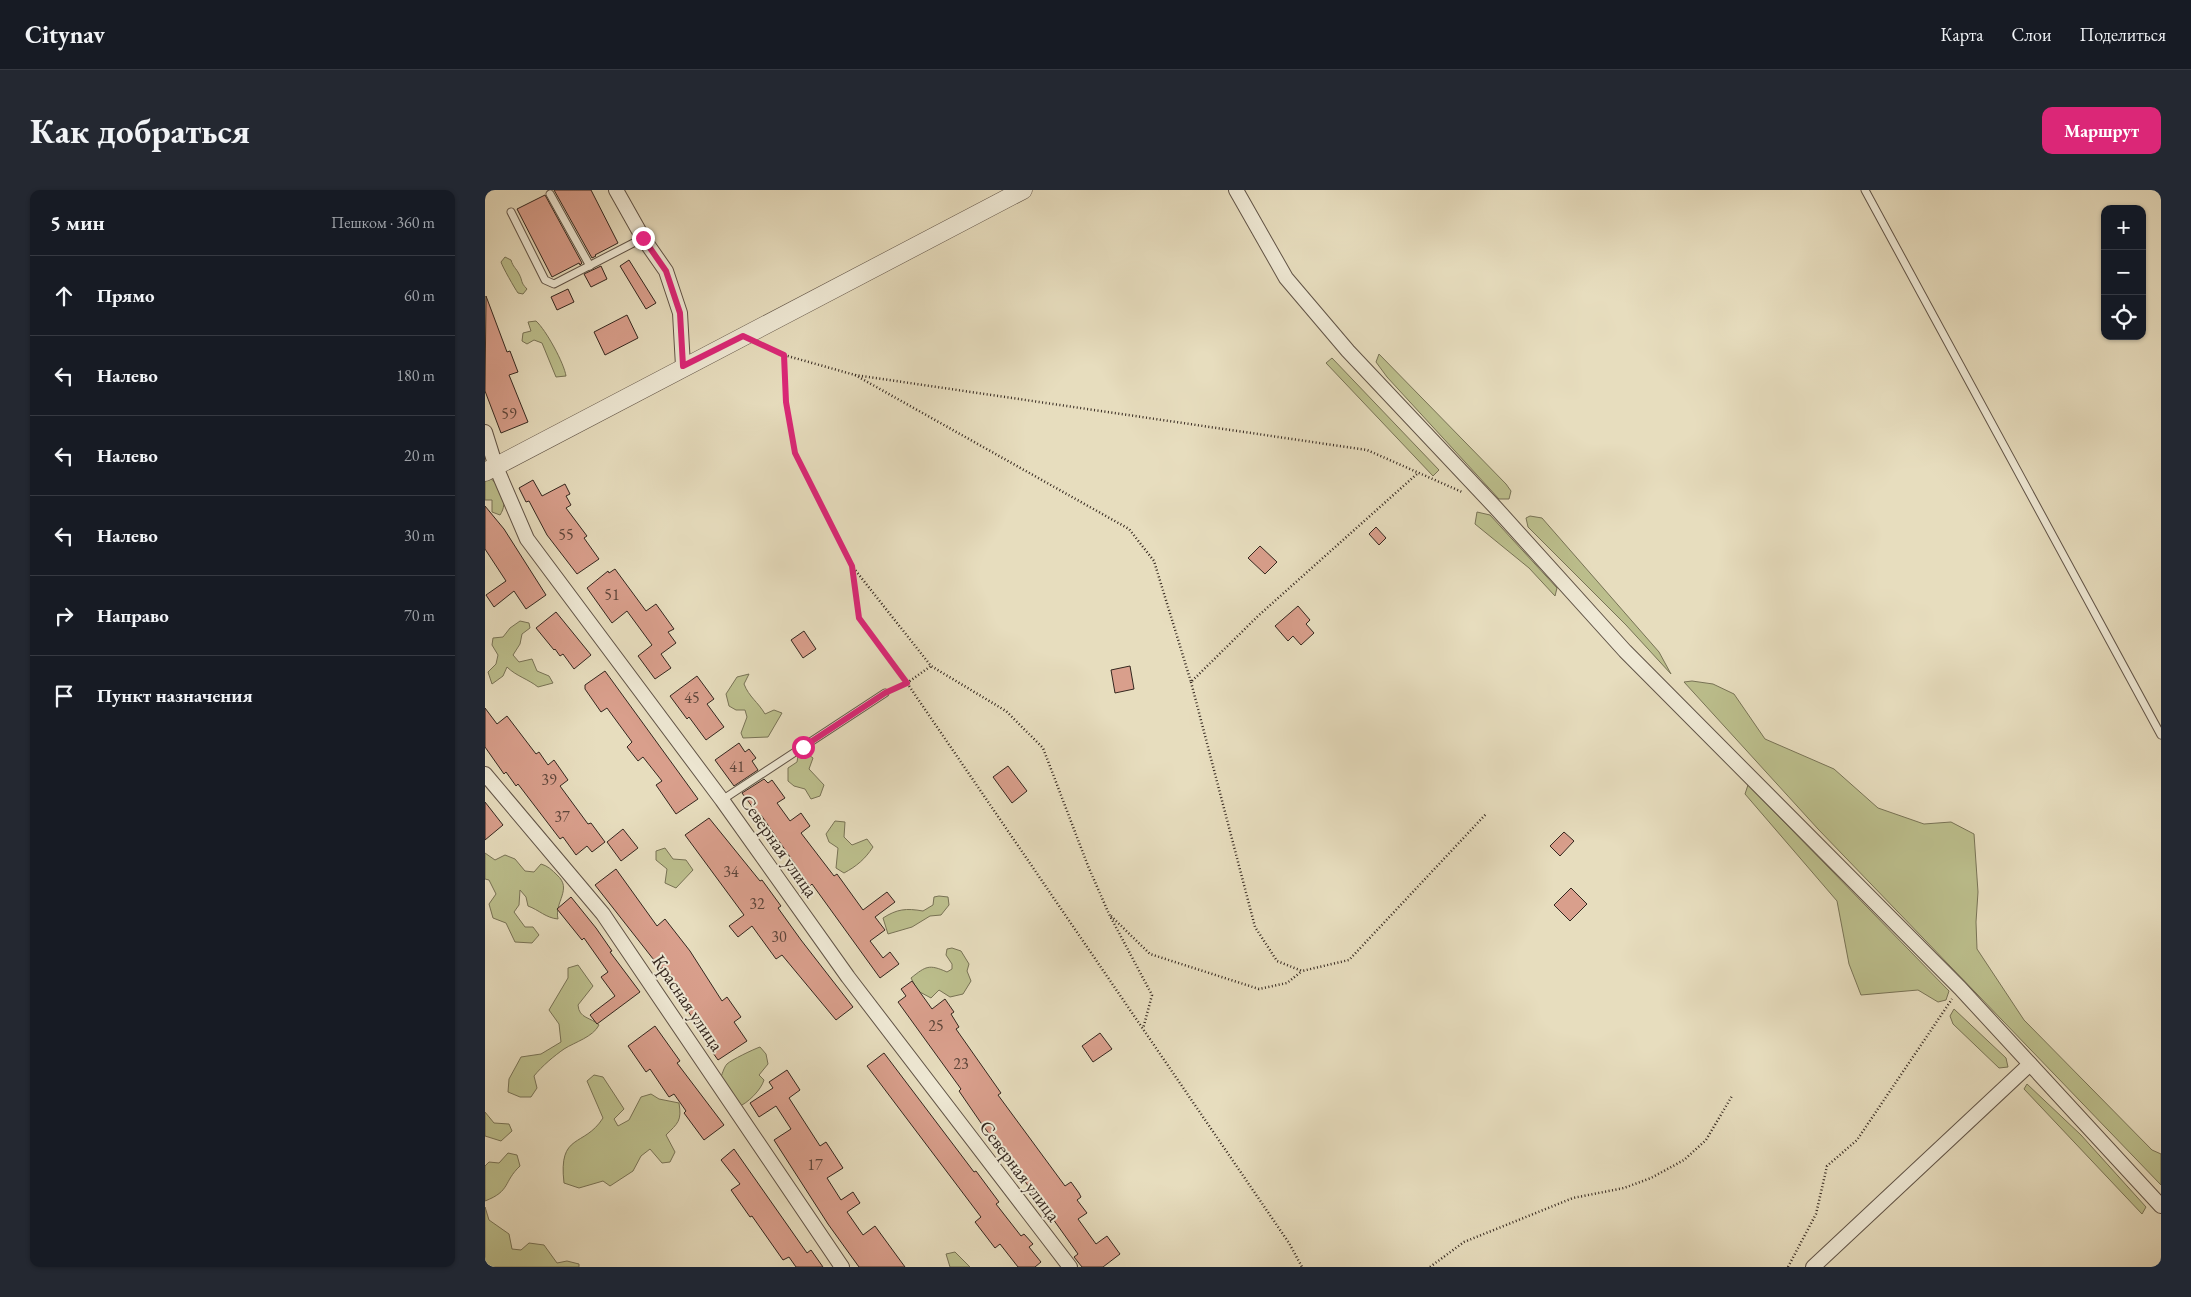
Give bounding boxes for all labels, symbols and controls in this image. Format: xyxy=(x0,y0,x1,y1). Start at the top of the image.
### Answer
text: Citynav xyxy=(25,19,105,50)
text: Карта xyxy=(1941,23,1984,46)
text: Слои xyxy=(2012,23,2051,46)
text: Поделиться xyxy=(2079,23,2166,46)
button: Маршрут xyxy=(2042,107,2161,154)
text: Как добраться xyxy=(30,108,250,153)
map controls xyxy=(2101,205,2146,340)
button: + xyxy=(2101,205,2146,250)
text: 5 мин xyxy=(50,209,105,236)
text: Пешком · 360 m xyxy=(331,212,435,233)
route end xyxy=(632,227,655,250)
button: − xyxy=(2101,250,2146,295)
icon: ahead xyxy=(50,282,78,310)
text: Прямо xyxy=(97,283,155,308)
text: 60 m xyxy=(404,285,435,306)
button: locate xyxy=(2101,295,2146,340)
icon: left xyxy=(50,362,78,390)
text: Налево xyxy=(97,363,158,388)
text: 180 m xyxy=(396,365,435,386)
house number: 59 xyxy=(501,403,517,424)
icon: left xyxy=(50,442,78,470)
text: Налево xyxy=(97,443,158,468)
text: 20 m xyxy=(404,445,435,466)
icon: left xyxy=(50,522,78,550)
text: Налево xyxy=(97,523,158,548)
house number: 55 xyxy=(558,524,574,545)
text: 30 m xyxy=(404,525,435,546)
house number: 51 xyxy=(604,584,620,605)
icon: right xyxy=(50,602,78,630)
text: Направо xyxy=(97,603,169,628)
text: 70 m xyxy=(404,605,435,626)
icon: arrive xyxy=(50,682,78,710)
text: Пункт назначения xyxy=(97,683,253,708)
house number: 45 xyxy=(684,687,700,708)
route start xyxy=(792,736,815,759)
house number: 41 xyxy=(729,756,745,777)
house number: 39 xyxy=(541,769,557,790)
street label: Северная улица xyxy=(734,790,824,903)
house number: 37 xyxy=(554,806,570,827)
house number: 34 xyxy=(723,861,739,882)
house number: 32 xyxy=(749,893,765,914)
house number: 30 xyxy=(771,926,787,947)
street label: Красная улица xyxy=(647,950,730,1056)
house number: 25 xyxy=(928,1015,944,1036)
house number: 23 xyxy=(953,1053,969,1074)
street label: Северная улица xyxy=(974,1115,1066,1227)
house number: 17 xyxy=(807,1154,823,1175)

